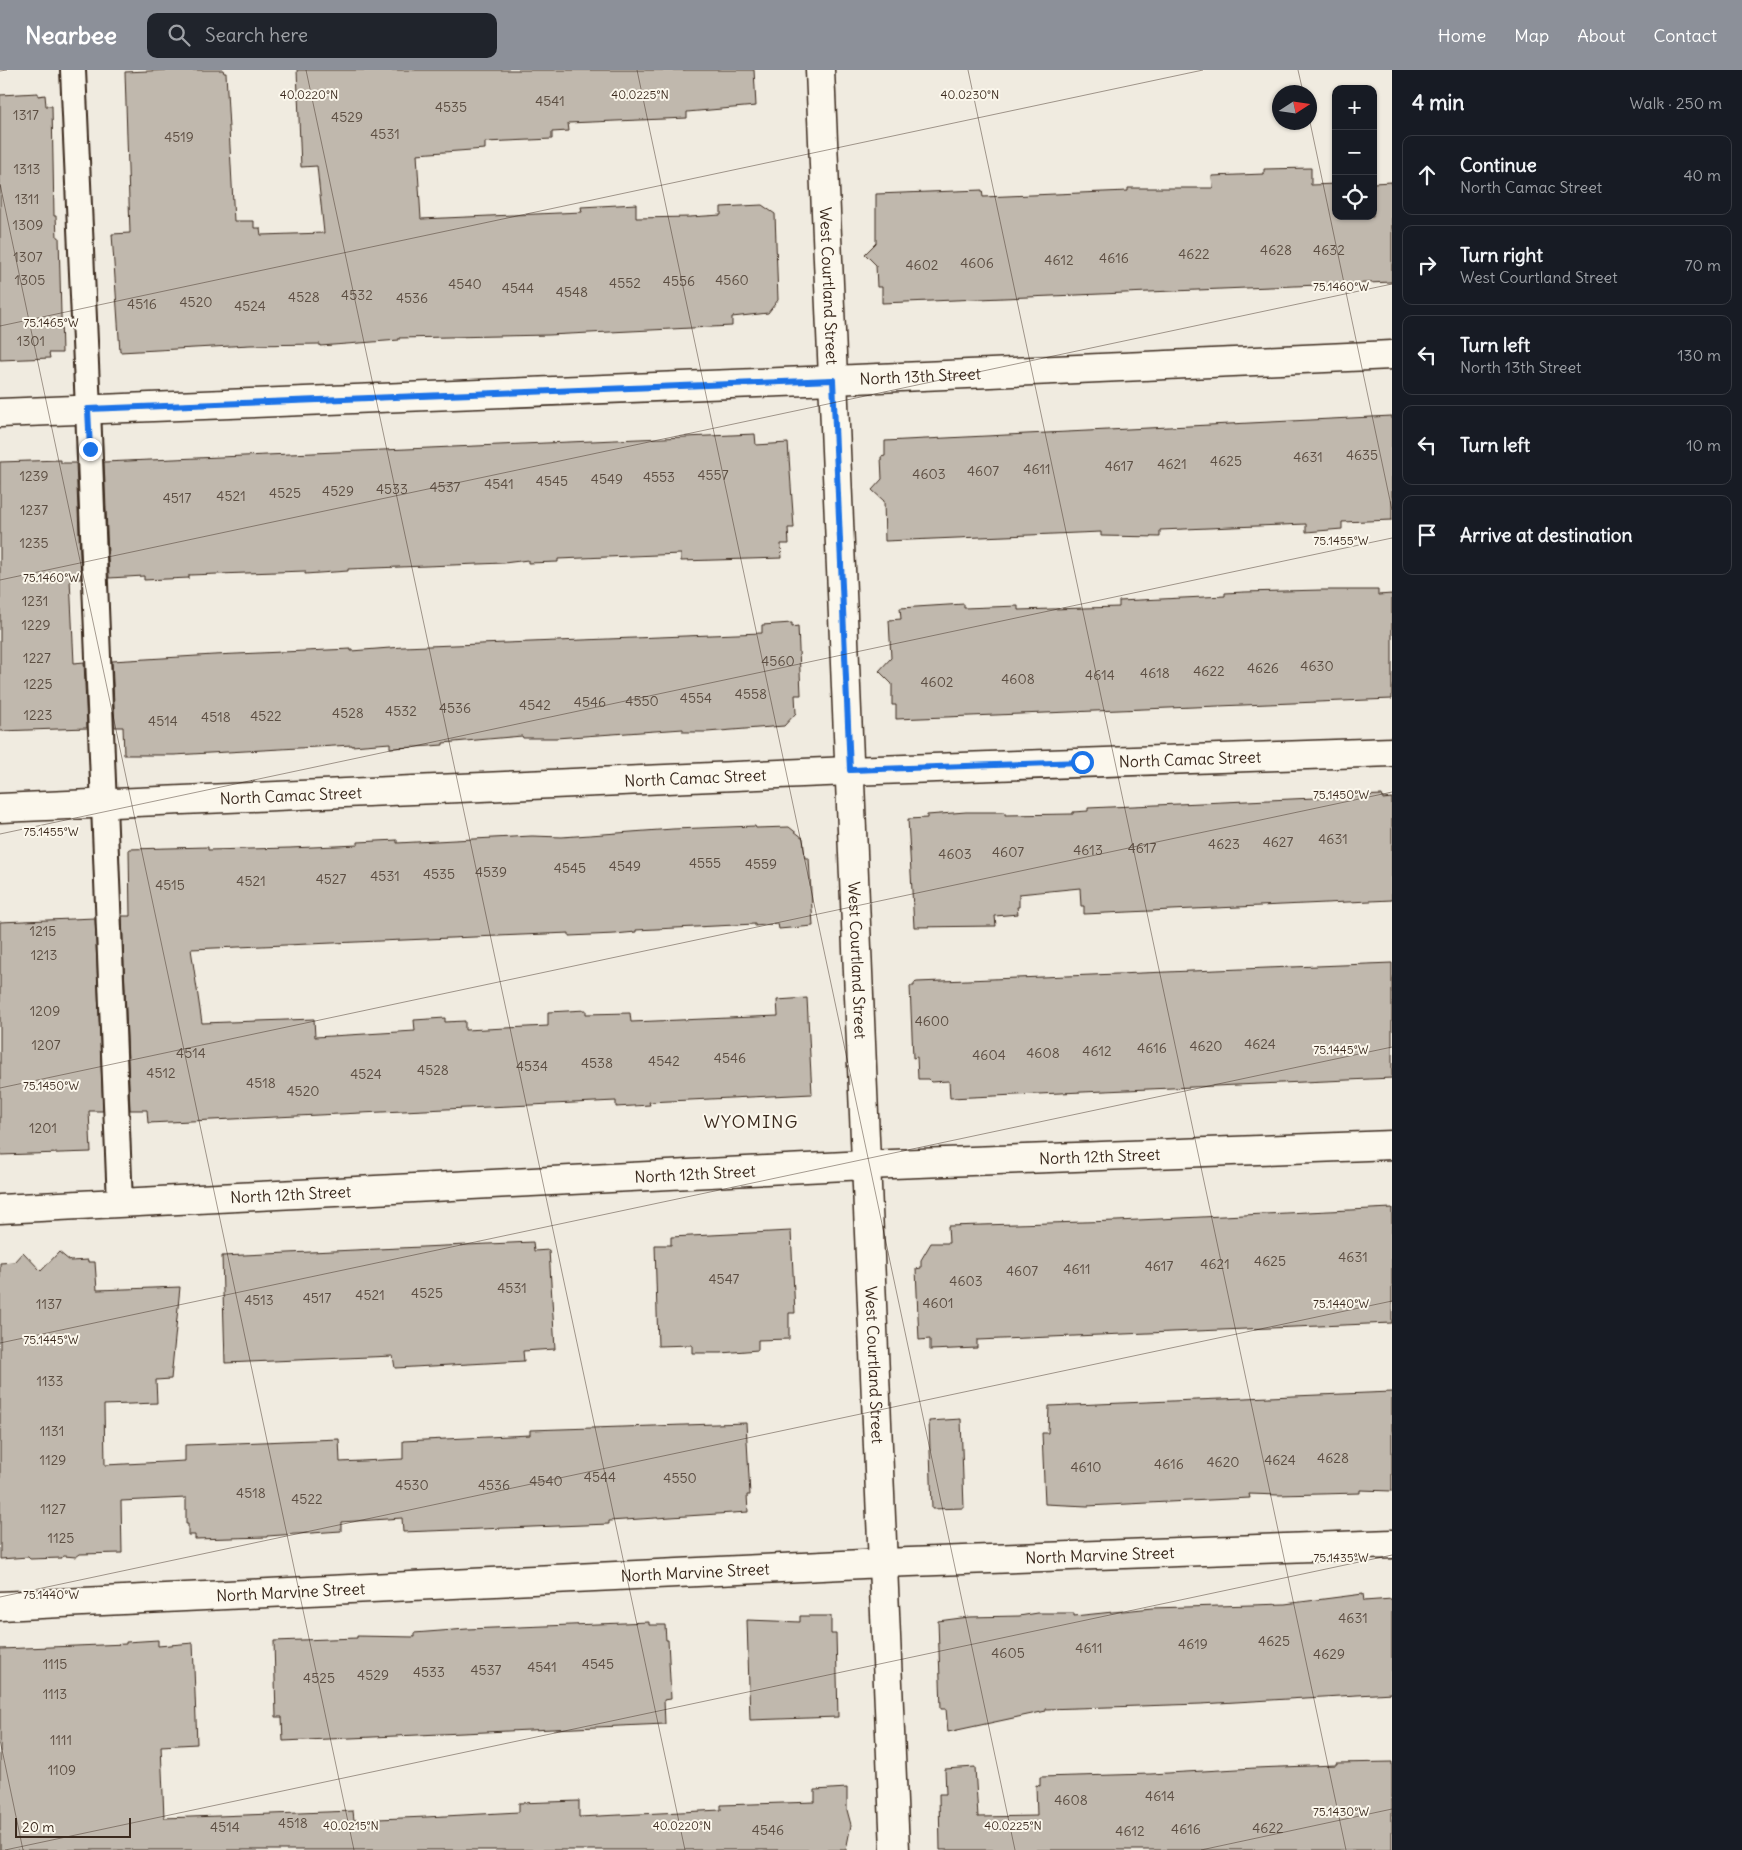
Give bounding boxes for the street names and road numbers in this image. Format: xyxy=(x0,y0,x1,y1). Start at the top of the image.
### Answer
street label: West Courtland Street xyxy=(816,207,842,366)
street label: North 13th Street xyxy=(859,363,982,389)
street label: North Camac Street xyxy=(1119,747,1262,772)
street label: North Camac Street xyxy=(624,765,767,791)
street label: North Camac Street xyxy=(219,782,363,808)
street label: West Courtland Street xyxy=(844,881,871,1040)
street label: North 12th Street xyxy=(1039,1144,1161,1168)
street label: North 12th Street xyxy=(634,1161,757,1187)
street label: North 12th Street xyxy=(230,1181,352,1207)
street label: West Courtland Street xyxy=(861,1286,888,1445)
street label: North Marvine Street xyxy=(1025,1542,1175,1568)
street label: North Marvine Street xyxy=(620,1558,771,1586)
street label: North Marvine Street xyxy=(216,1578,366,1605)

